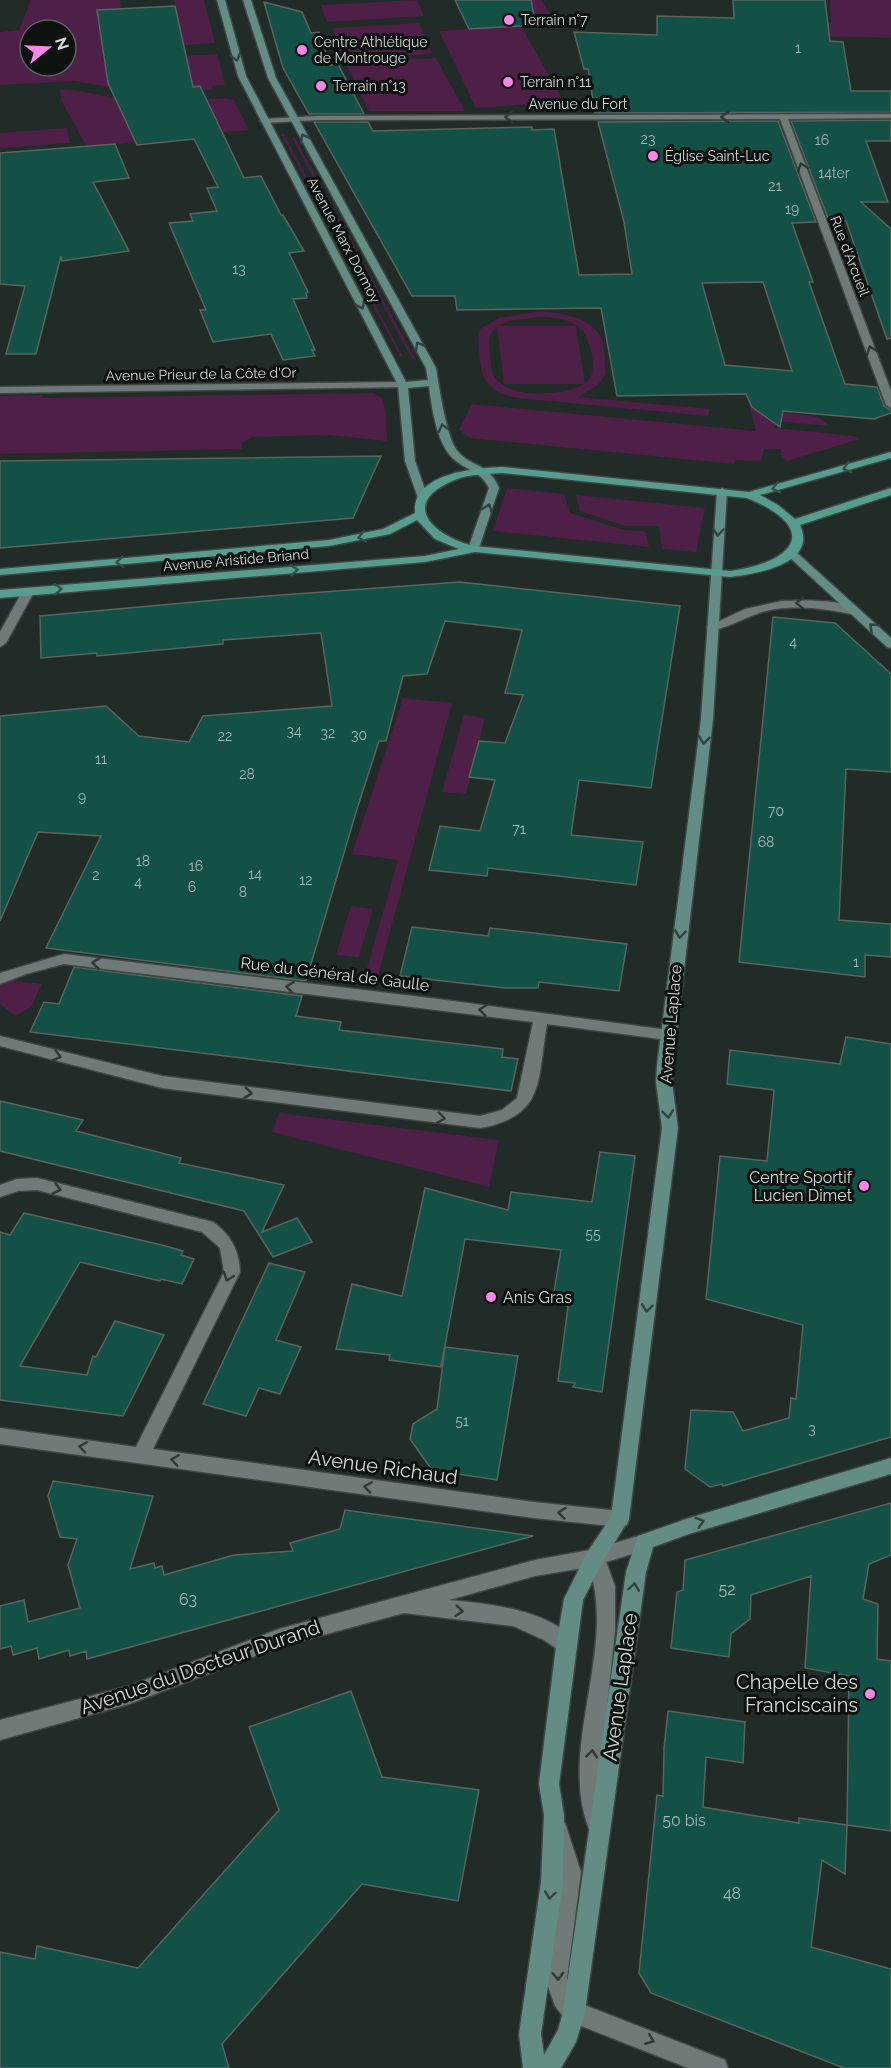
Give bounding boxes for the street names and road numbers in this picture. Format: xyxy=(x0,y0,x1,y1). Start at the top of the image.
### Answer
street label: Avenue du Fort xyxy=(528,96,628,112)
street label: Avenue Marx Dormoy xyxy=(304,174,384,306)
street label: Rue d'Arcueil xyxy=(827,213,873,299)
street label: Avenue Prieur de la Côte d'Or xyxy=(106,364,297,384)
street label: Avenue Aristide Briand xyxy=(162,546,310,574)
street label: Rue du Général de Gaulle xyxy=(240,953,430,995)
street label: Avenue Laplace xyxy=(656,964,686,1084)
street label: Avenue Richaud xyxy=(307,1445,459,1489)
street label: Avenue Laplace xyxy=(598,1611,642,1763)
street label: Avenue du Docteur Durand xyxy=(77,1615,323,1719)

